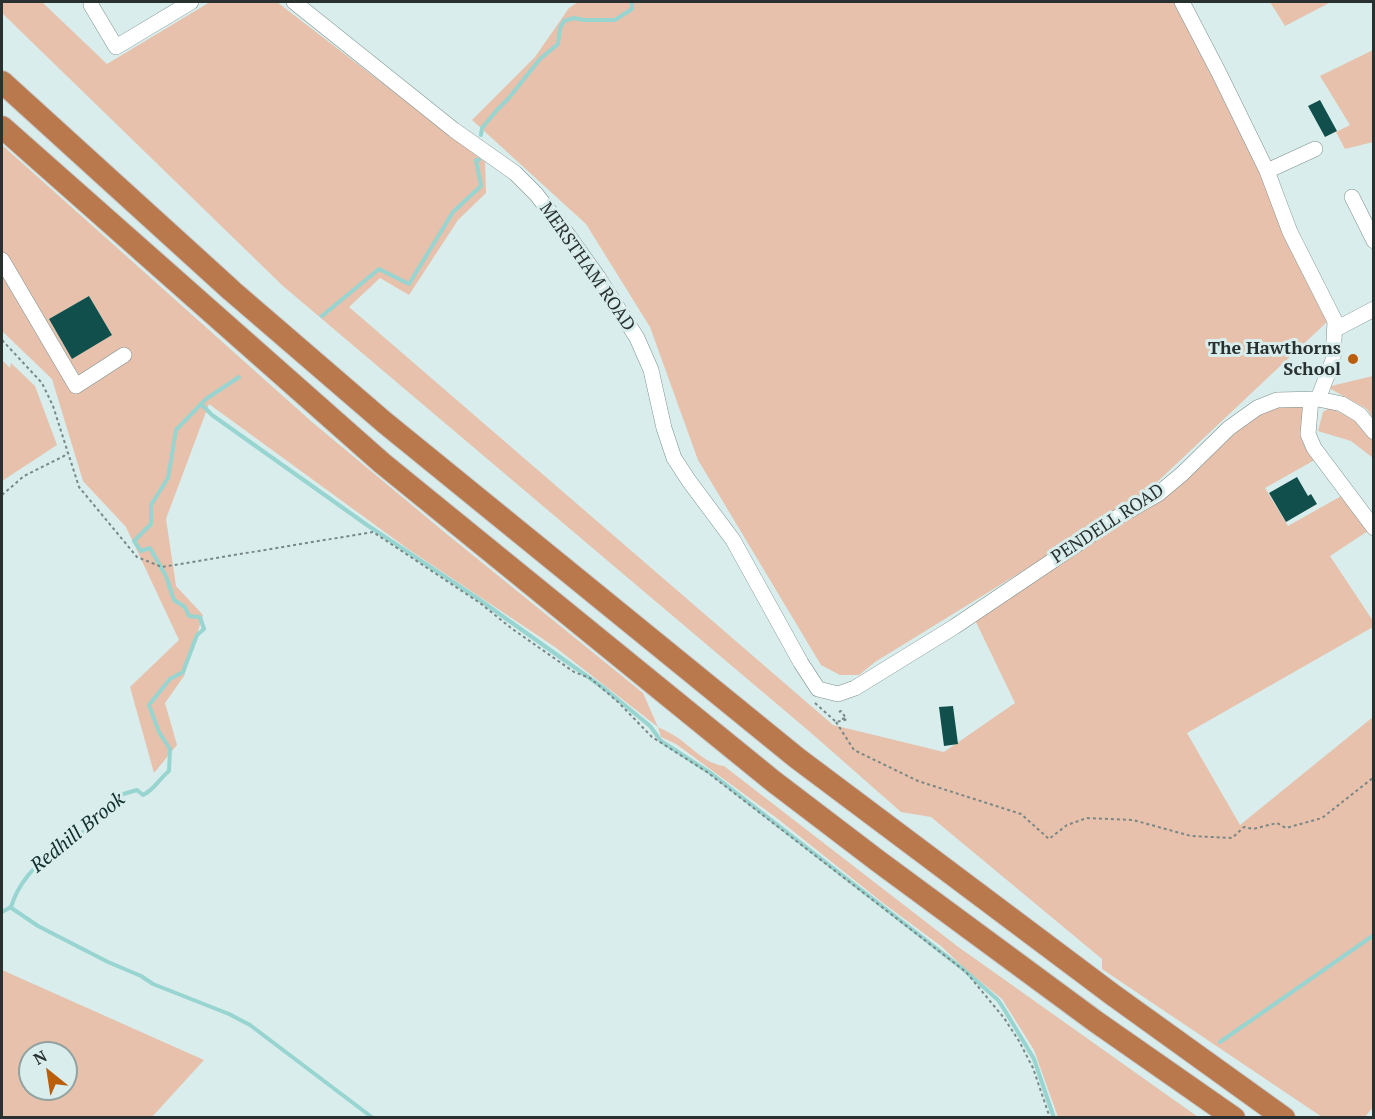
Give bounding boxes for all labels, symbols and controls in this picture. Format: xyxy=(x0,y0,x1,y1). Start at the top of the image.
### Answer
street label: MERSTHAM ROAD xyxy=(535,199,639,335)
place label: The Hawthorns School xyxy=(1208,338,1341,380)
marker: The Hawthorns School xyxy=(1346,352,1360,366)
street label: PENDELL ROAD xyxy=(1048,480,1168,568)
water label: Redhill Brook xyxy=(26,788,130,878)
north arrow xyxy=(18,1041,78,1101)
text: N xyxy=(29,1045,51,1070)

